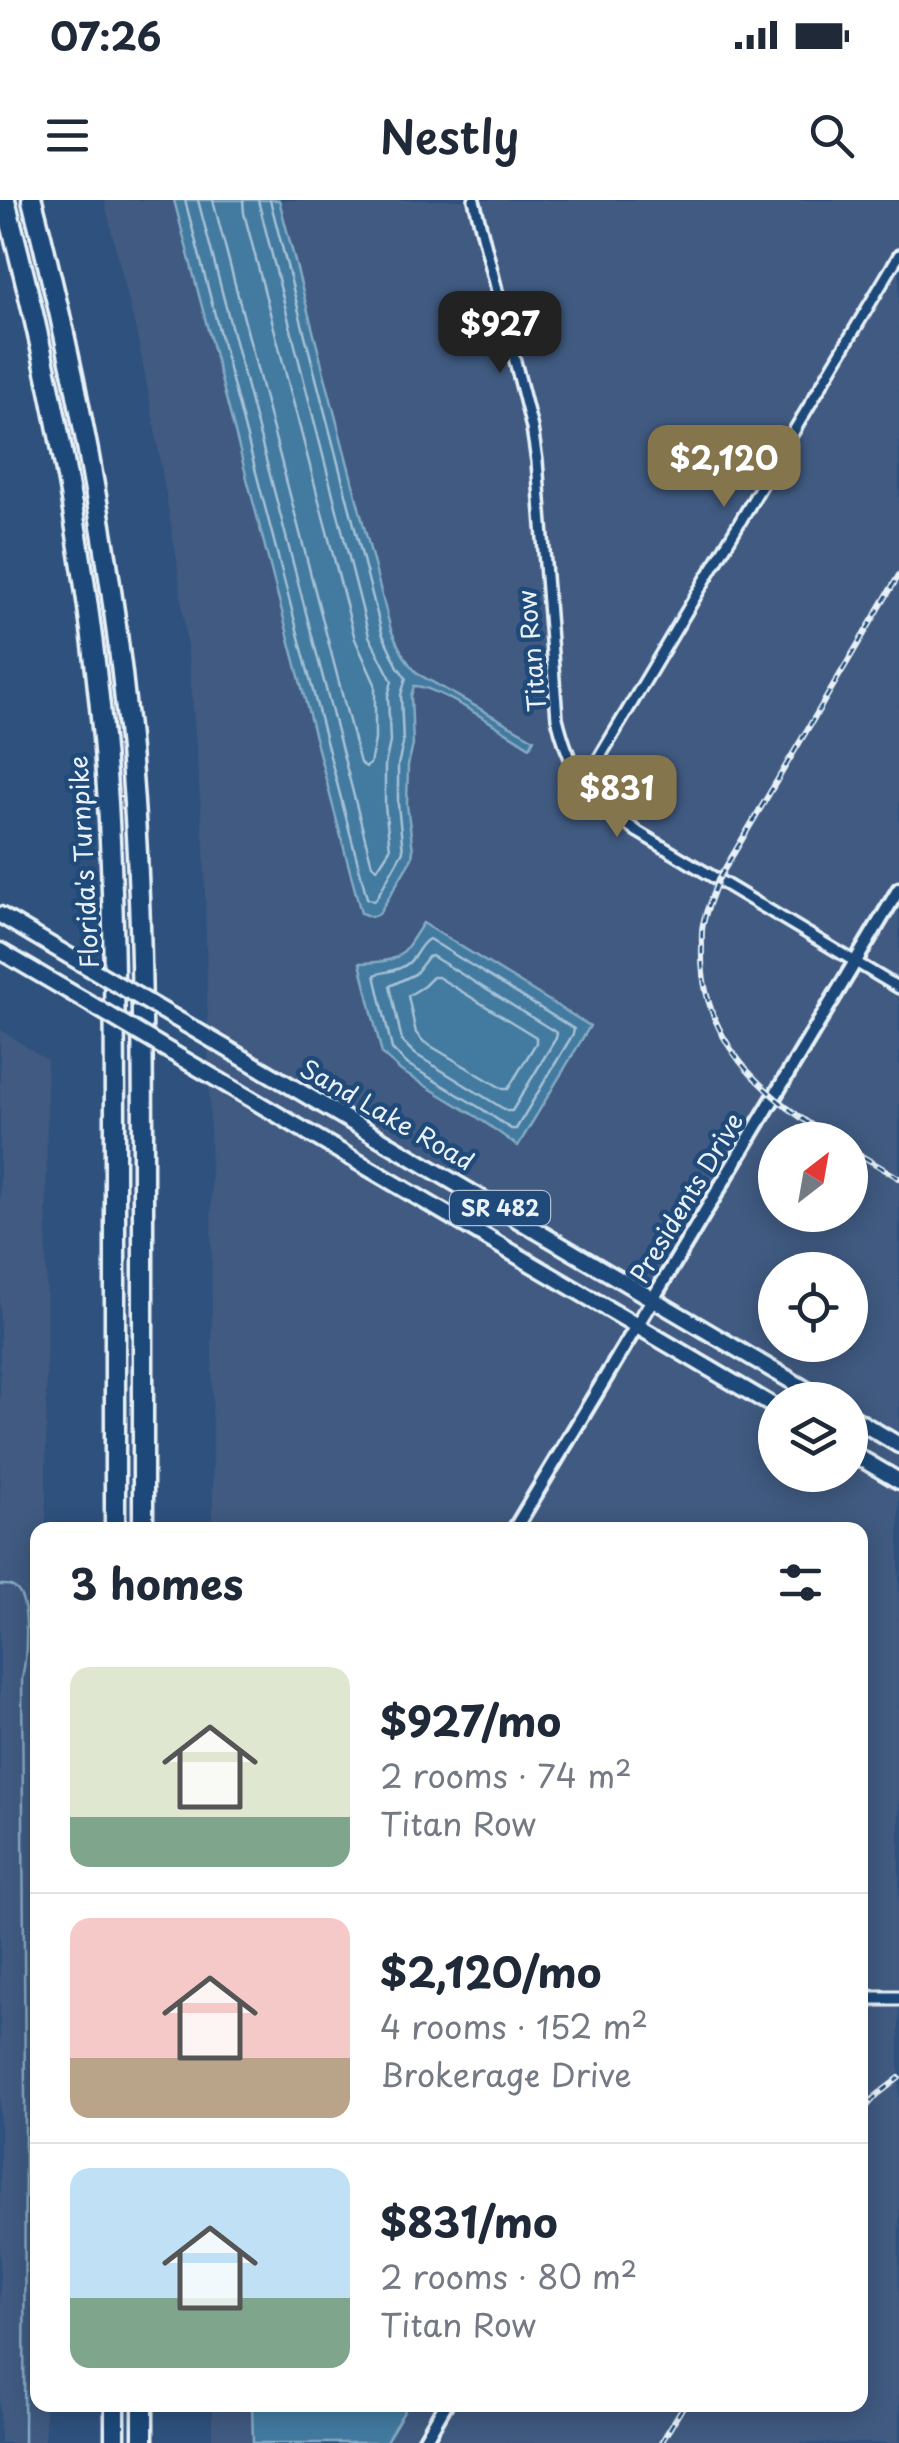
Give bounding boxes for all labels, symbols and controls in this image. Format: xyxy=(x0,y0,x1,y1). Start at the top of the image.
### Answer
text: 07:26 xyxy=(50,7,162,64)
text: Nestly xyxy=(380,101,519,169)
icon: menu xyxy=(40,108,95,163)
icon: search xyxy=(804,108,859,163)
pin: $927 xyxy=(441,291,559,376)
text: $927 xyxy=(460,299,540,347)
pin: $2,120 xyxy=(643,425,805,510)
text: $2,120 xyxy=(670,433,778,481)
street label: Titan Row xyxy=(507,589,555,713)
street label: Florida's Turnpike xyxy=(58,755,108,969)
pin: $831 xyxy=(558,755,676,840)
text: $831 xyxy=(580,763,654,811)
street label: Sand Lake Road xyxy=(293,1049,482,1179)
street label: Presidents Drive xyxy=(620,1105,752,1290)
north arrow xyxy=(758,1122,868,1232)
map controls xyxy=(758,1122,868,1492)
road number: SR 482 xyxy=(450,1191,550,1225)
button: locate xyxy=(758,1252,868,1362)
button: layers xyxy=(758,1382,868,1492)
text: 3 homes xyxy=(70,1551,243,1614)
icon: filters xyxy=(773,1555,828,1610)
text: $927/mo xyxy=(380,1688,561,1751)
icon: home xyxy=(150,1707,270,1827)
text: 2 rooms · 74 m² xyxy=(380,1751,632,1799)
text: Titan Row xyxy=(380,1799,536,1847)
text: $2,120/mo xyxy=(380,1939,602,2002)
icon: home xyxy=(150,1958,270,2078)
text: 4 rooms · 152 m² xyxy=(380,2002,648,2050)
text: Brokerage Drive xyxy=(380,2050,632,2098)
text: $831/mo xyxy=(380,2189,558,2252)
icon: home xyxy=(150,2208,270,2328)
text: 2 rooms · 80 m² xyxy=(380,2252,637,2300)
text: Titan Row xyxy=(380,2300,536,2348)

